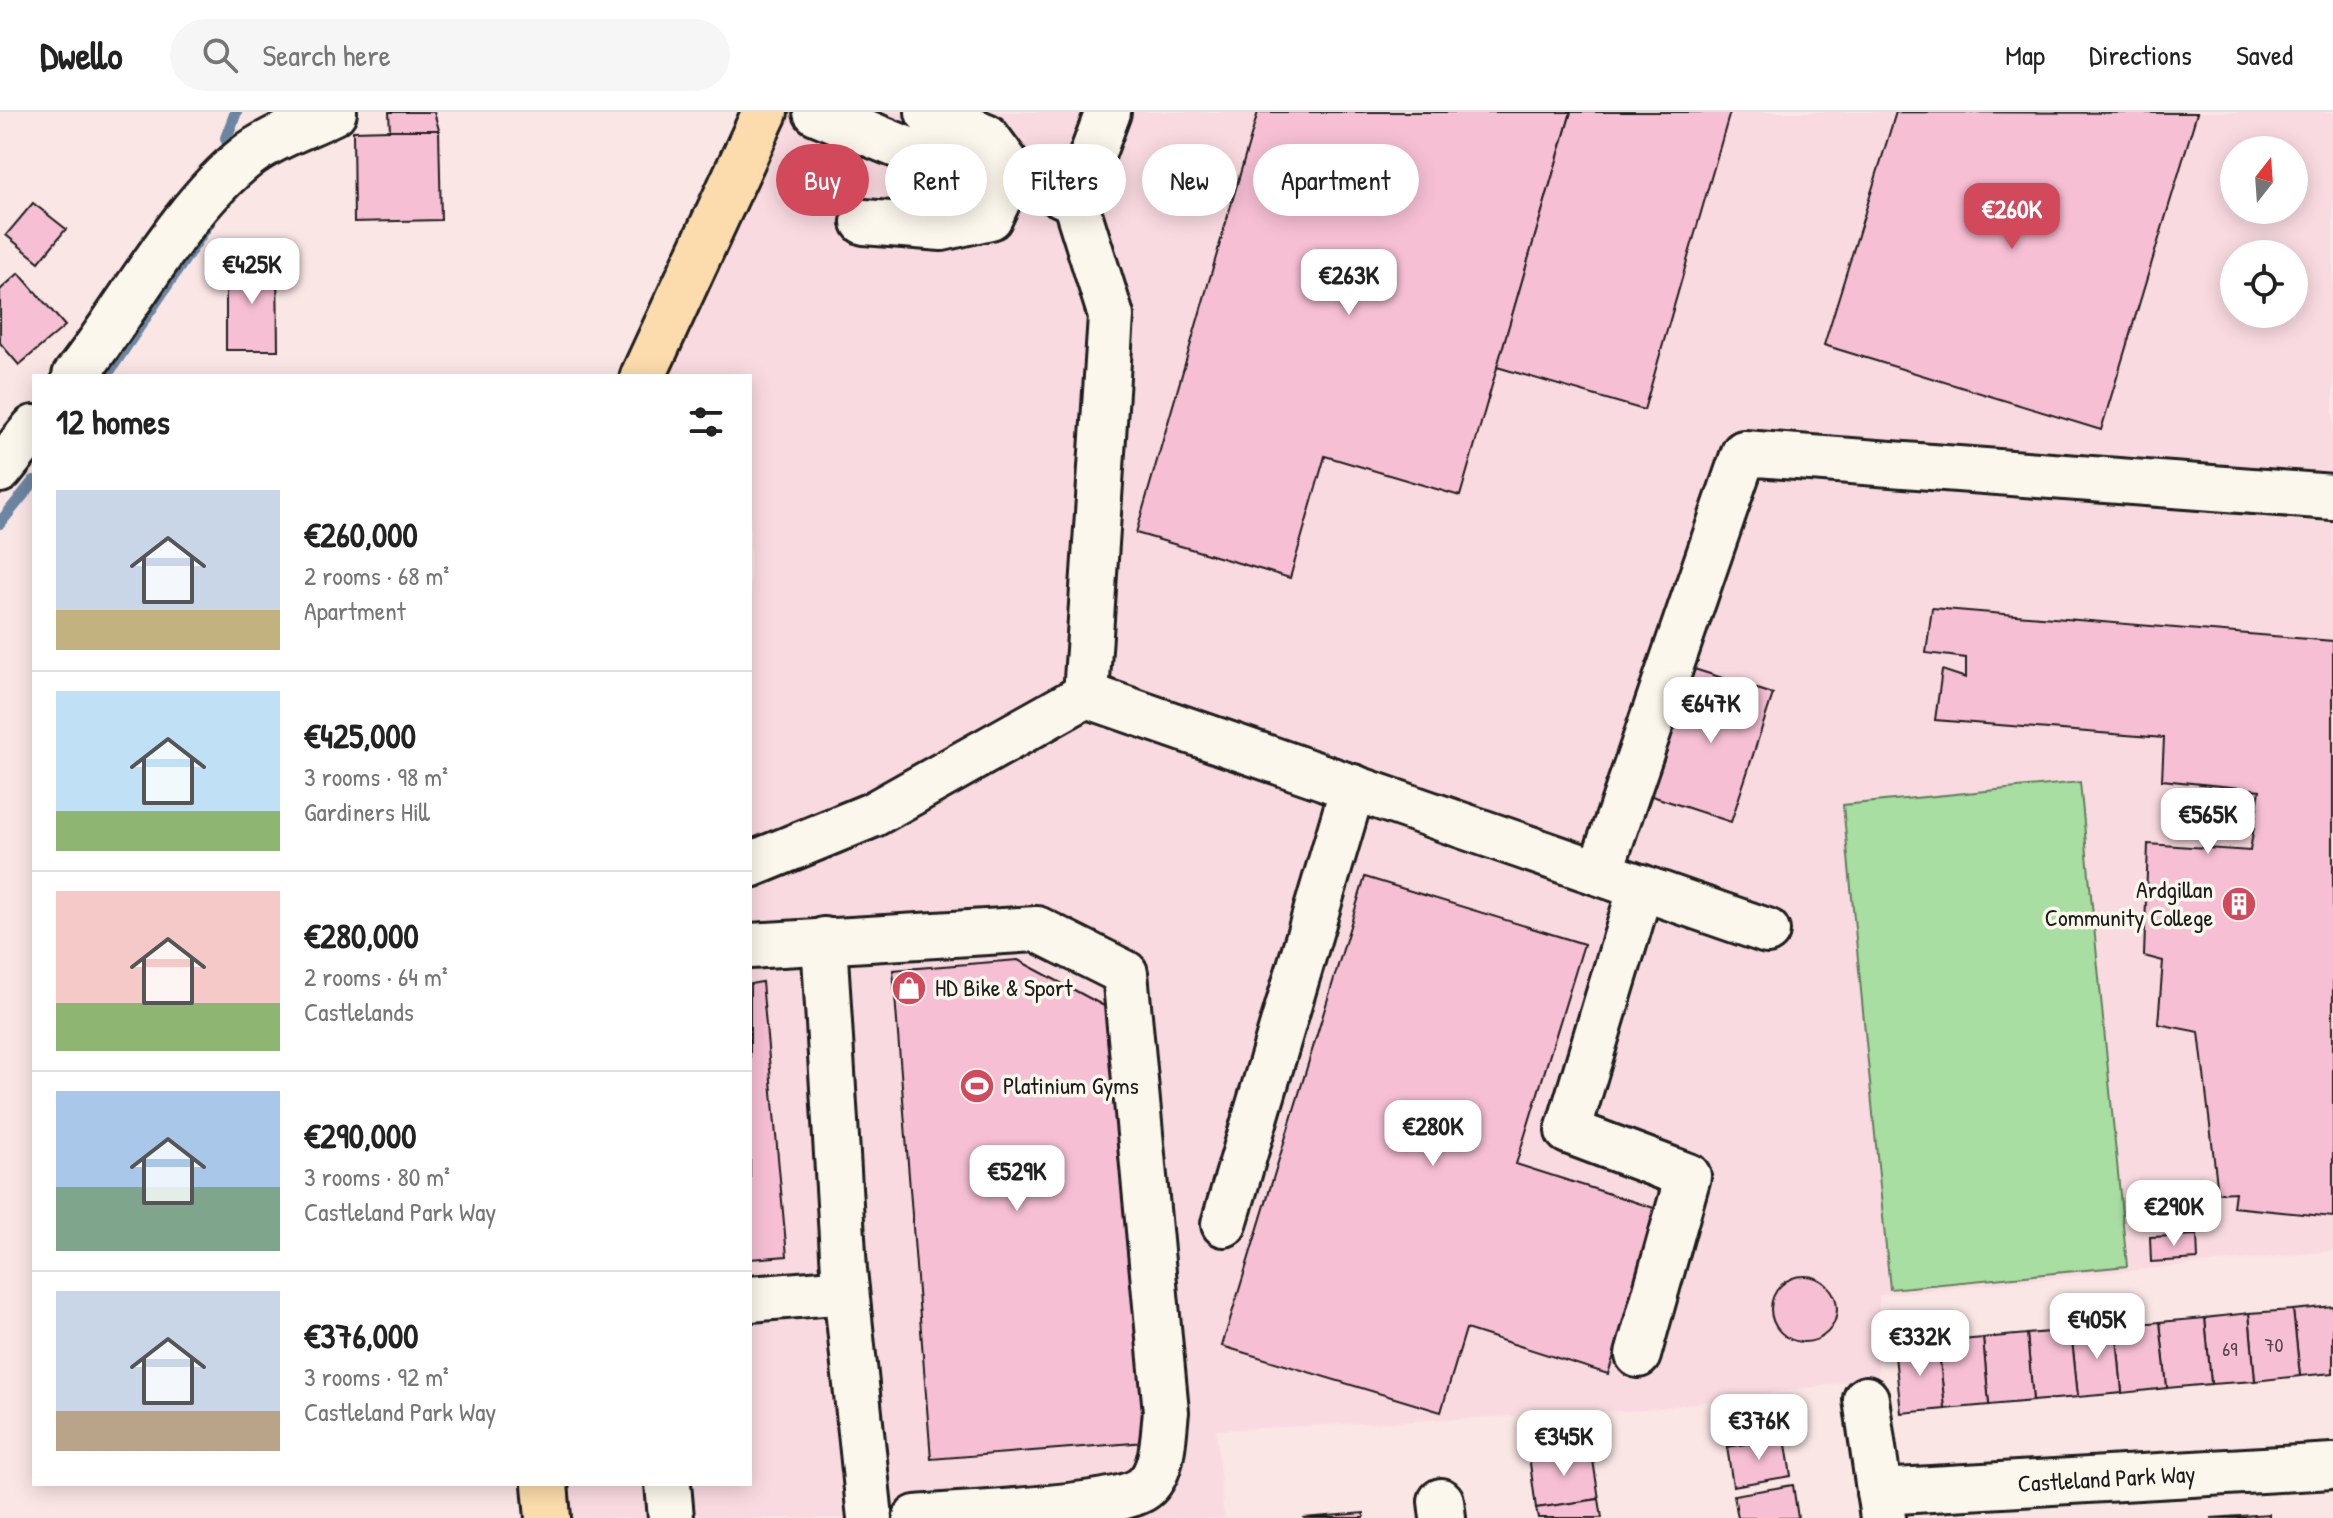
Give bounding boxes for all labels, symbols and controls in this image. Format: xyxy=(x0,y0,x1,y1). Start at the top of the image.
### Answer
search box xyxy=(170,19,730,91)
text: Dwello xyxy=(40,29,122,81)
icon: search xyxy=(198,33,242,77)
text: Search here xyxy=(262,35,391,75)
text: Map xyxy=(2005,36,2045,74)
text: Directions xyxy=(2089,36,2192,74)
text: Saved xyxy=(2236,36,2293,74)
north arrow xyxy=(2220,136,2308,224)
map controls xyxy=(2220,136,2308,328)
chip: Buy xyxy=(776,144,869,216)
chip: Rent xyxy=(885,144,987,216)
chip: Filters xyxy=(1003,144,1126,216)
chip: New xyxy=(1142,144,1237,216)
chip: Apartment xyxy=(1253,144,1419,216)
pin: €260K xyxy=(1956,183,2068,251)
text: €260K xyxy=(1982,191,2042,226)
pin: €425K xyxy=(196,238,308,306)
button: locate xyxy=(2220,240,2308,328)
text: €425K xyxy=(222,246,282,281)
pin: €263K xyxy=(1293,249,1405,317)
text: €263K xyxy=(1319,257,1379,292)
text: 12 homes xyxy=(56,399,170,445)
icon: filters xyxy=(684,400,728,444)
text: €260,000 xyxy=(304,512,418,558)
icon: home xyxy=(120,522,216,618)
text: 2 rooms · 68 m² xyxy=(304,558,449,593)
text: Apartment xyxy=(304,593,406,628)
pin: €647K xyxy=(1655,677,1767,745)
text: €647K xyxy=(1681,685,1741,720)
text: €425,000 xyxy=(304,713,416,759)
icon: home xyxy=(120,723,216,819)
text: 3 rooms · 98 m² xyxy=(304,759,448,794)
pin: €565K xyxy=(2152,788,2264,856)
text: Gardiners Hill xyxy=(304,794,430,829)
text: €565K xyxy=(2179,796,2237,831)
place label: Ardgillan Community College xyxy=(2045,873,2213,933)
building icon: Ardgillan Community College xyxy=(2220,885,2258,923)
text: €280,000 xyxy=(304,913,419,959)
icon: home xyxy=(120,923,216,1019)
text: 2 rooms · 64 m² xyxy=(304,959,448,994)
shop icon: HD Bike & Sport xyxy=(890,969,928,1007)
place label: HD Bike & Sport xyxy=(935,971,1073,1003)
text: Castlelands xyxy=(304,994,414,1029)
sports icon: Platinium Gyms xyxy=(958,1067,996,1105)
place label: Platinium Gyms xyxy=(1003,1069,1139,1101)
pin: €280K xyxy=(1377,1100,1489,1168)
text: €280K xyxy=(1402,1108,1464,1143)
text: €290,000 xyxy=(304,1113,417,1159)
icon: home xyxy=(120,1123,216,1219)
pin: €529K xyxy=(961,1145,1073,1213)
text: €529K xyxy=(988,1153,1046,1188)
text: 3 rooms · 80 m² xyxy=(304,1159,450,1194)
pin: €290K xyxy=(2118,1180,2230,1248)
text: €290K xyxy=(2144,1188,2204,1223)
text: Castleland Park Way xyxy=(304,1194,496,1229)
pin: €405K xyxy=(2041,1293,2153,1361)
text: €405K xyxy=(2068,1301,2126,1336)
pin: €332K xyxy=(1864,1310,1976,1378)
text: €376,000 xyxy=(304,1313,419,1359)
text: €332K xyxy=(1889,1318,1951,1353)
icon: home xyxy=(120,1323,216,1419)
house number: 70 xyxy=(2265,1331,2283,1358)
house number: 69 xyxy=(2222,1335,2238,1362)
text: 3 rooms · 92 m² xyxy=(304,1359,449,1394)
text: Castleland Park Way xyxy=(304,1394,496,1429)
pin: €376K xyxy=(1703,1394,1815,1462)
text: €376K xyxy=(1729,1402,1790,1437)
pin: €345K xyxy=(1508,1410,1620,1478)
text: €345K xyxy=(1535,1418,1593,1453)
street label: Castleland Park Way xyxy=(2017,1457,2196,1499)

